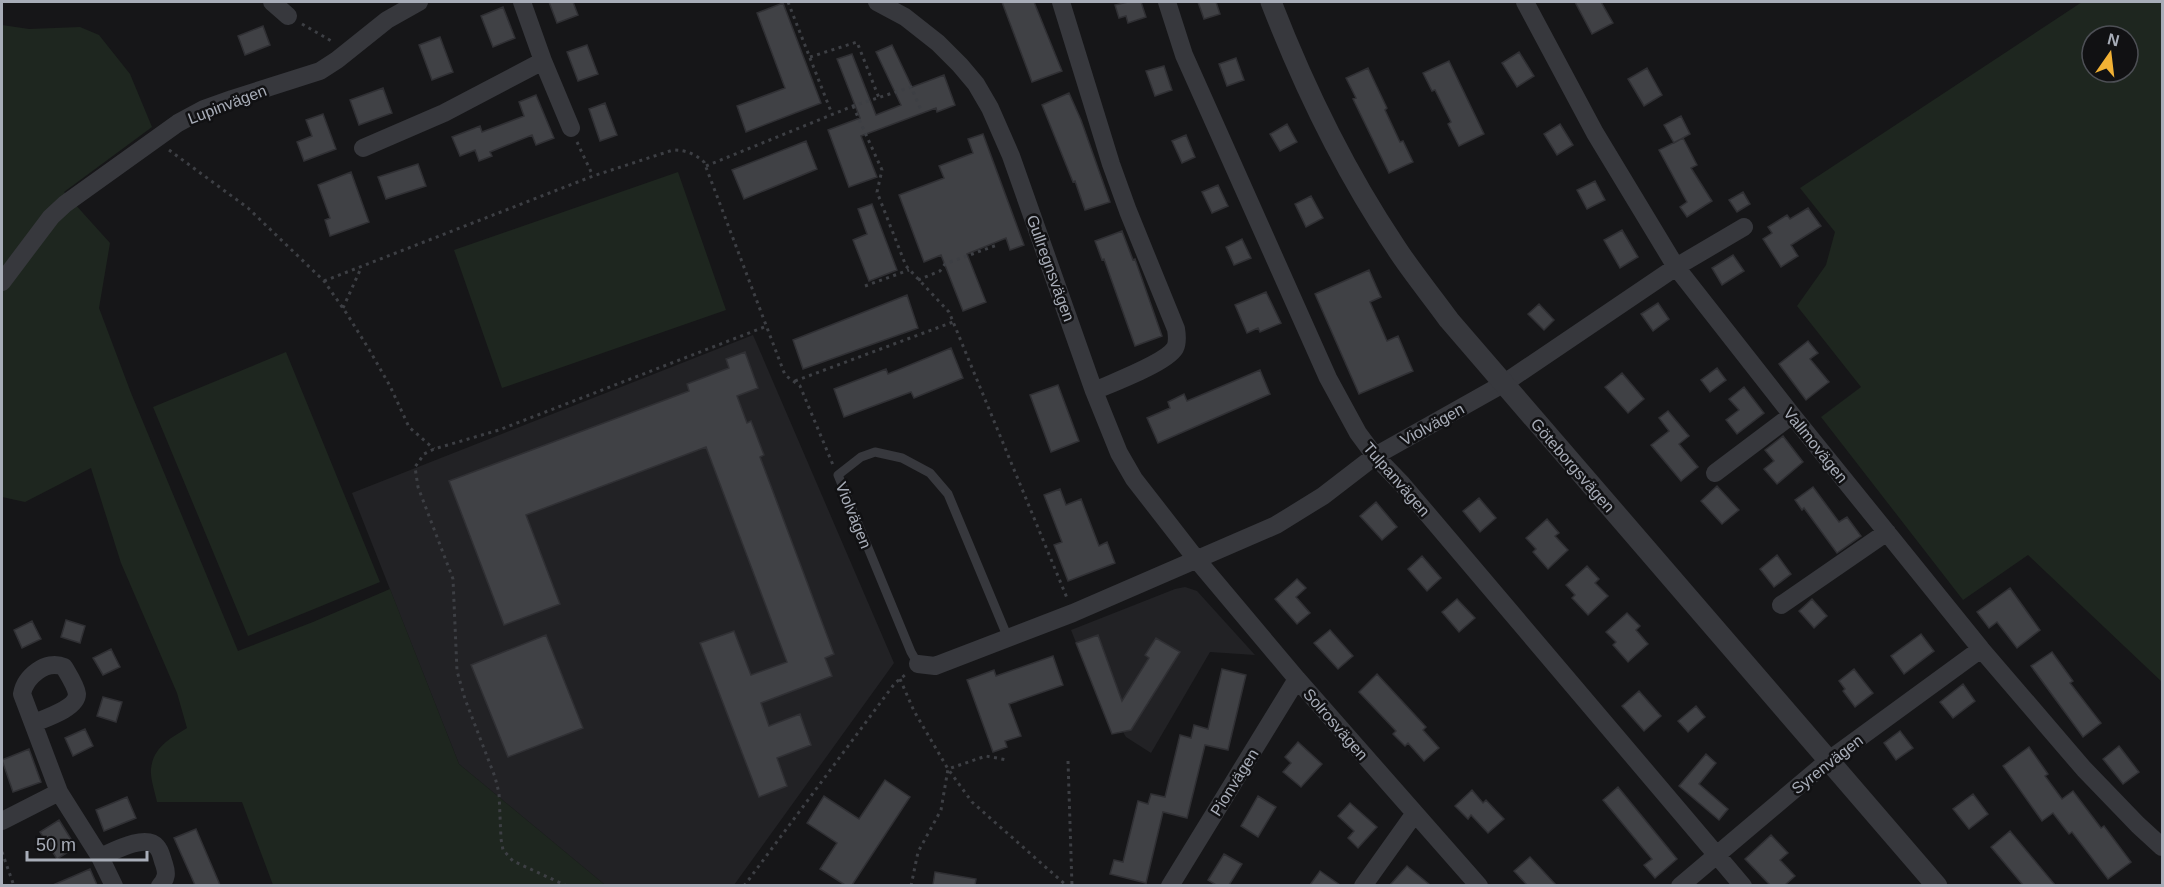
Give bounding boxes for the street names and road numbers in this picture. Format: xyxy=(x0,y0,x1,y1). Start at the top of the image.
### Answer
street label: Lupinvägen xyxy=(186,82,269,127)
street label: Gullregnsvägen xyxy=(1023,213,1078,324)
street label: Violvägen xyxy=(1398,400,1467,449)
street label: Vallmovägen xyxy=(1780,404,1851,486)
street label: Göteborgsvägen xyxy=(1527,415,1618,516)
street label: Tulpanvägen xyxy=(1360,439,1433,520)
street label: Violvägen xyxy=(833,480,875,551)
street label: Solrosvägen xyxy=(1300,685,1371,763)
street label: Syrenvägen xyxy=(1788,731,1866,797)
street label: Pionvägen xyxy=(1207,746,1262,819)

